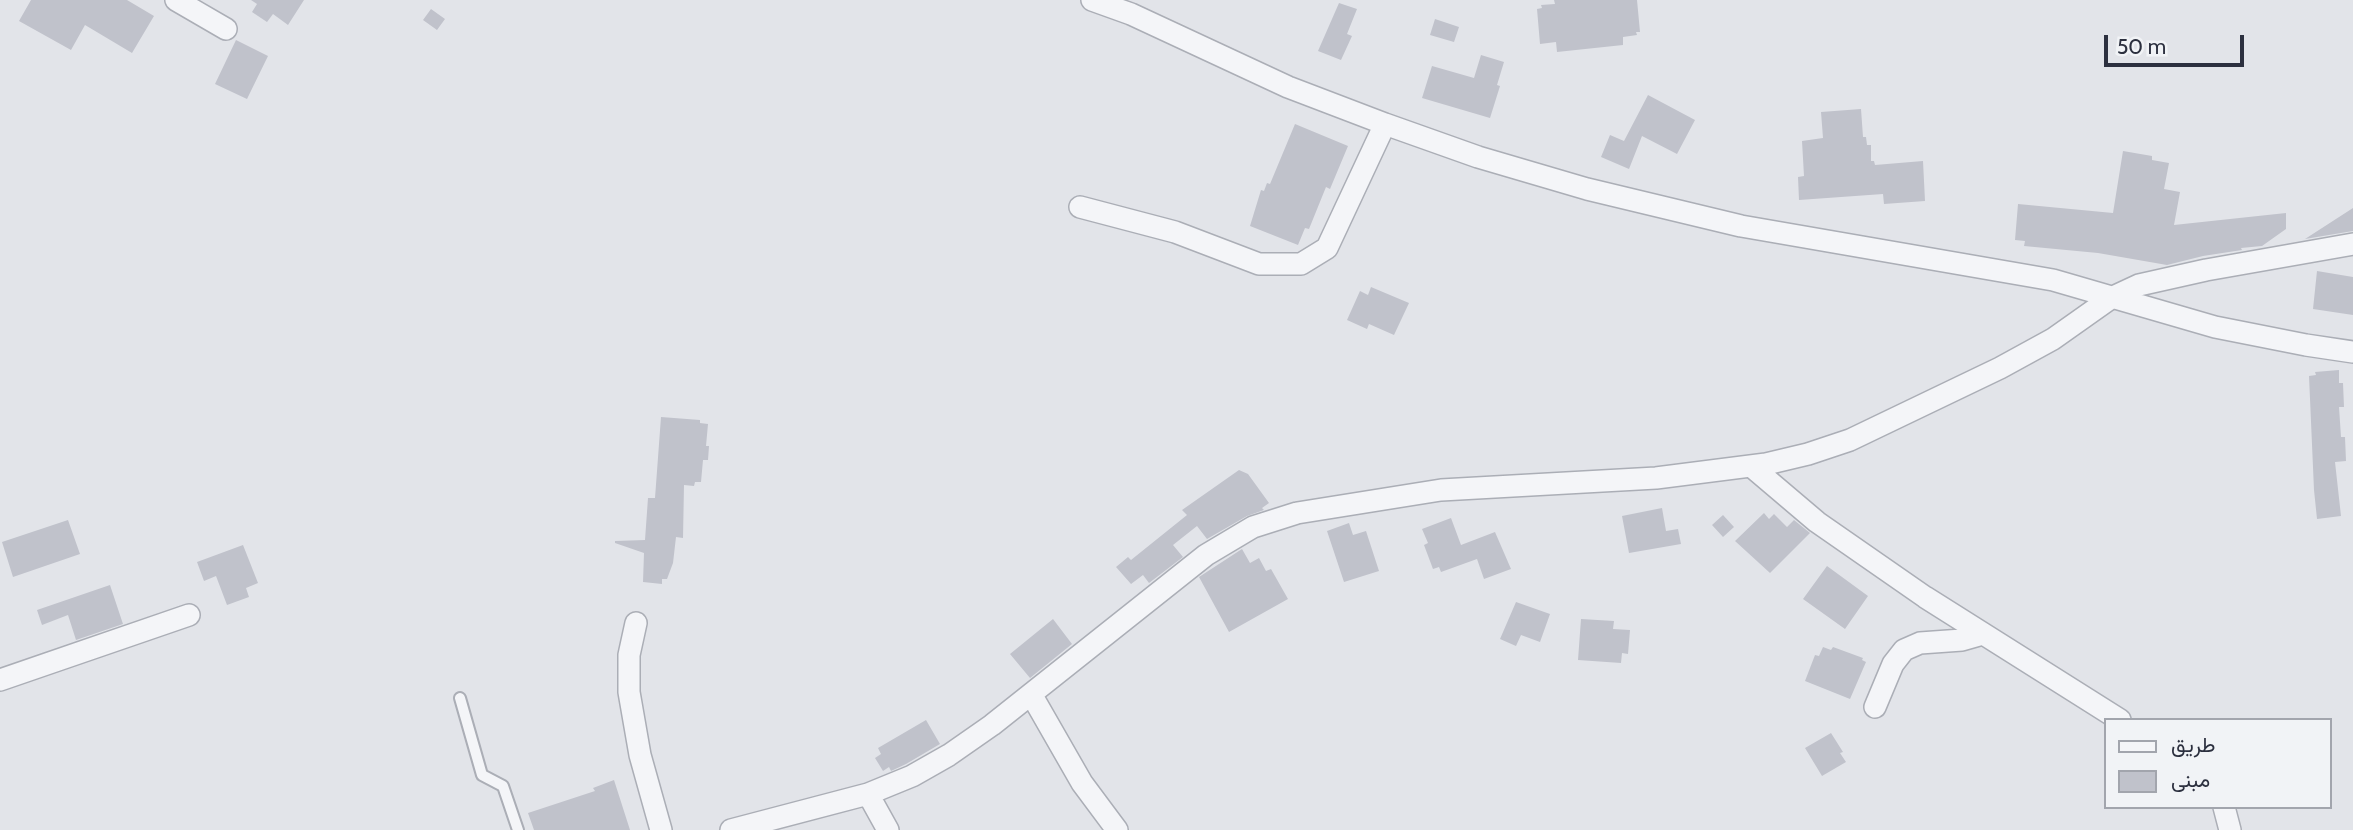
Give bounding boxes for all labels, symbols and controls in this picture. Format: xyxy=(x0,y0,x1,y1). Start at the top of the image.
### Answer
scale bar xyxy=(2108,21,2248,65)
text: 50 m xyxy=(2117,34,2166,59)
legend xyxy=(2104,718,2332,809)
text: طريق xyxy=(2171,732,2216,757)
text: مبنى xyxy=(2171,767,2210,792)

